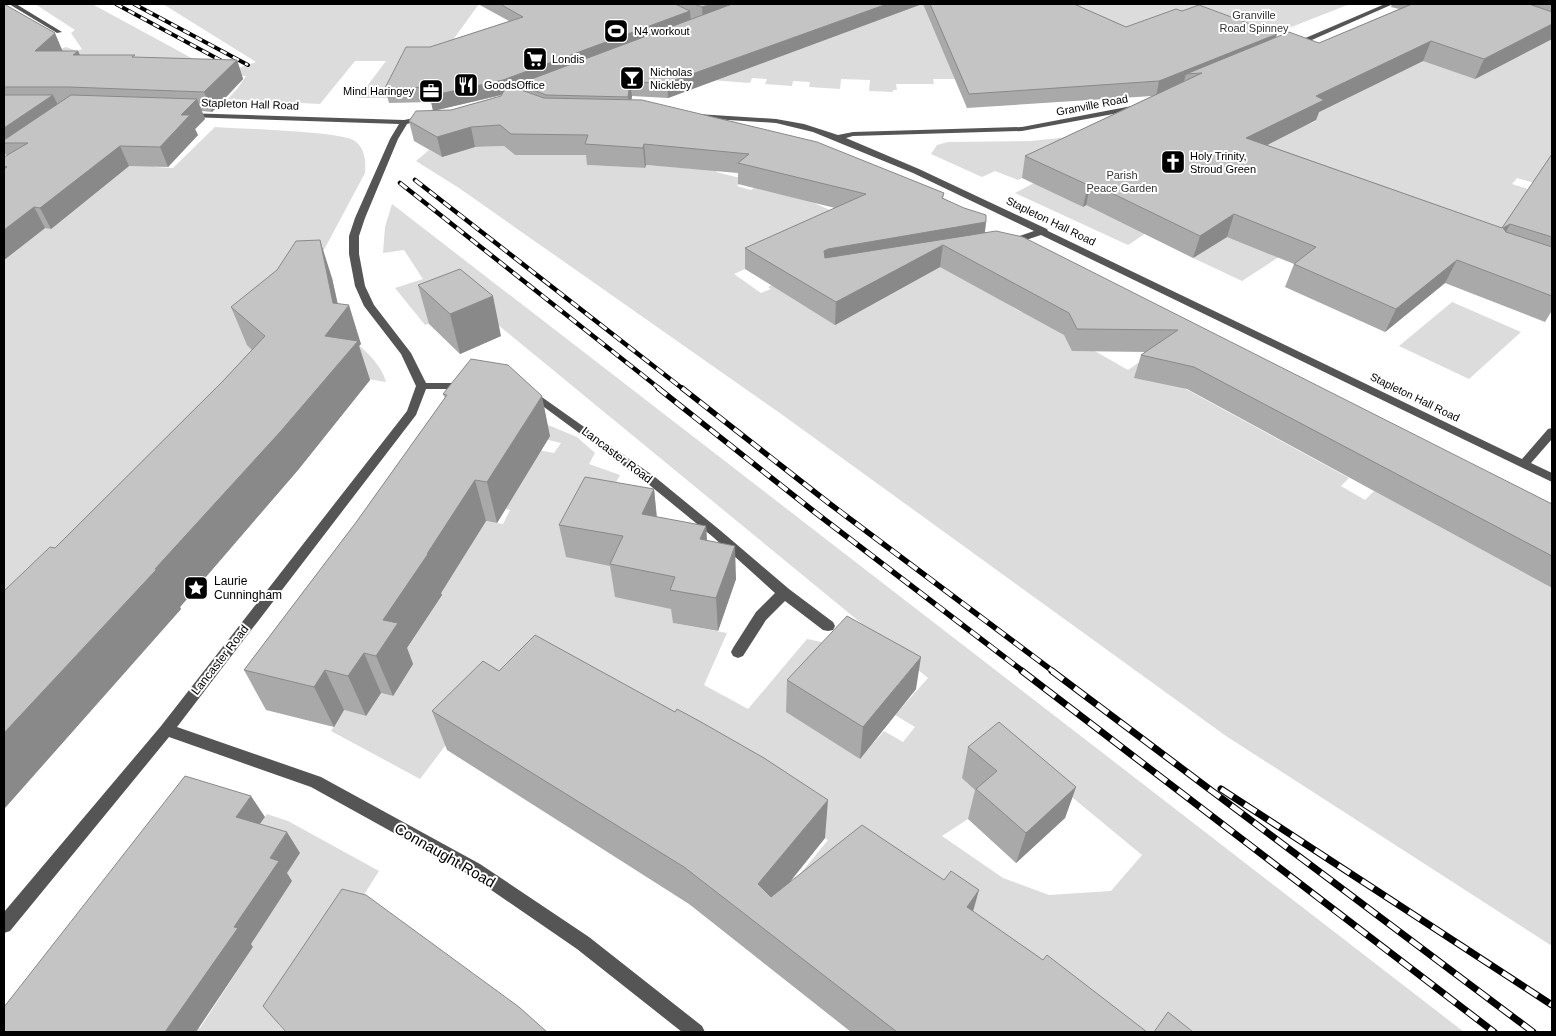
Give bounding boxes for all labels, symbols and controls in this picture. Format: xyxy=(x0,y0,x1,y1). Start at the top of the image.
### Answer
park label: Granville Road Spinney xyxy=(1219,9,1289,34)
sports icon: N4 workout xyxy=(603,18,629,44)
place label: N4 workout xyxy=(634,25,690,37)
supermarket icon: Londis xyxy=(522,46,548,72)
place label: Londis xyxy=(552,53,585,65)
bar icon: Nicholas Nickleby xyxy=(619,65,645,91)
place label: Nicholas Nickleby xyxy=(650,66,693,91)
restaurant icon: GoodsOffice xyxy=(453,72,479,98)
office icon: Mind Haringey xyxy=(418,78,444,104)
place label: GoodsOffice xyxy=(484,79,545,91)
place label: Mind Haringey xyxy=(343,85,414,97)
street label: Granville Road xyxy=(1055,92,1129,118)
street label: Stapleton Hall Road xyxy=(201,96,299,112)
church icon: Holy Trinity, Stroud Green xyxy=(1160,149,1186,175)
place label: Holy Trinity, Stroud Green xyxy=(1190,150,1256,175)
park label: Parish Peace Garden xyxy=(1087,169,1157,194)
street label: Stapleton Hall Road xyxy=(1004,194,1098,248)
street label: Stapleton Hall Road xyxy=(1368,370,1462,424)
street label: Lancaster Road xyxy=(579,424,655,486)
place label: Laurie Cunningham xyxy=(214,574,282,602)
place icon: Laurie Cunningham xyxy=(183,575,209,601)
street label: Lancaster Road xyxy=(188,622,252,698)
street label: Connaught Road xyxy=(392,819,498,891)

